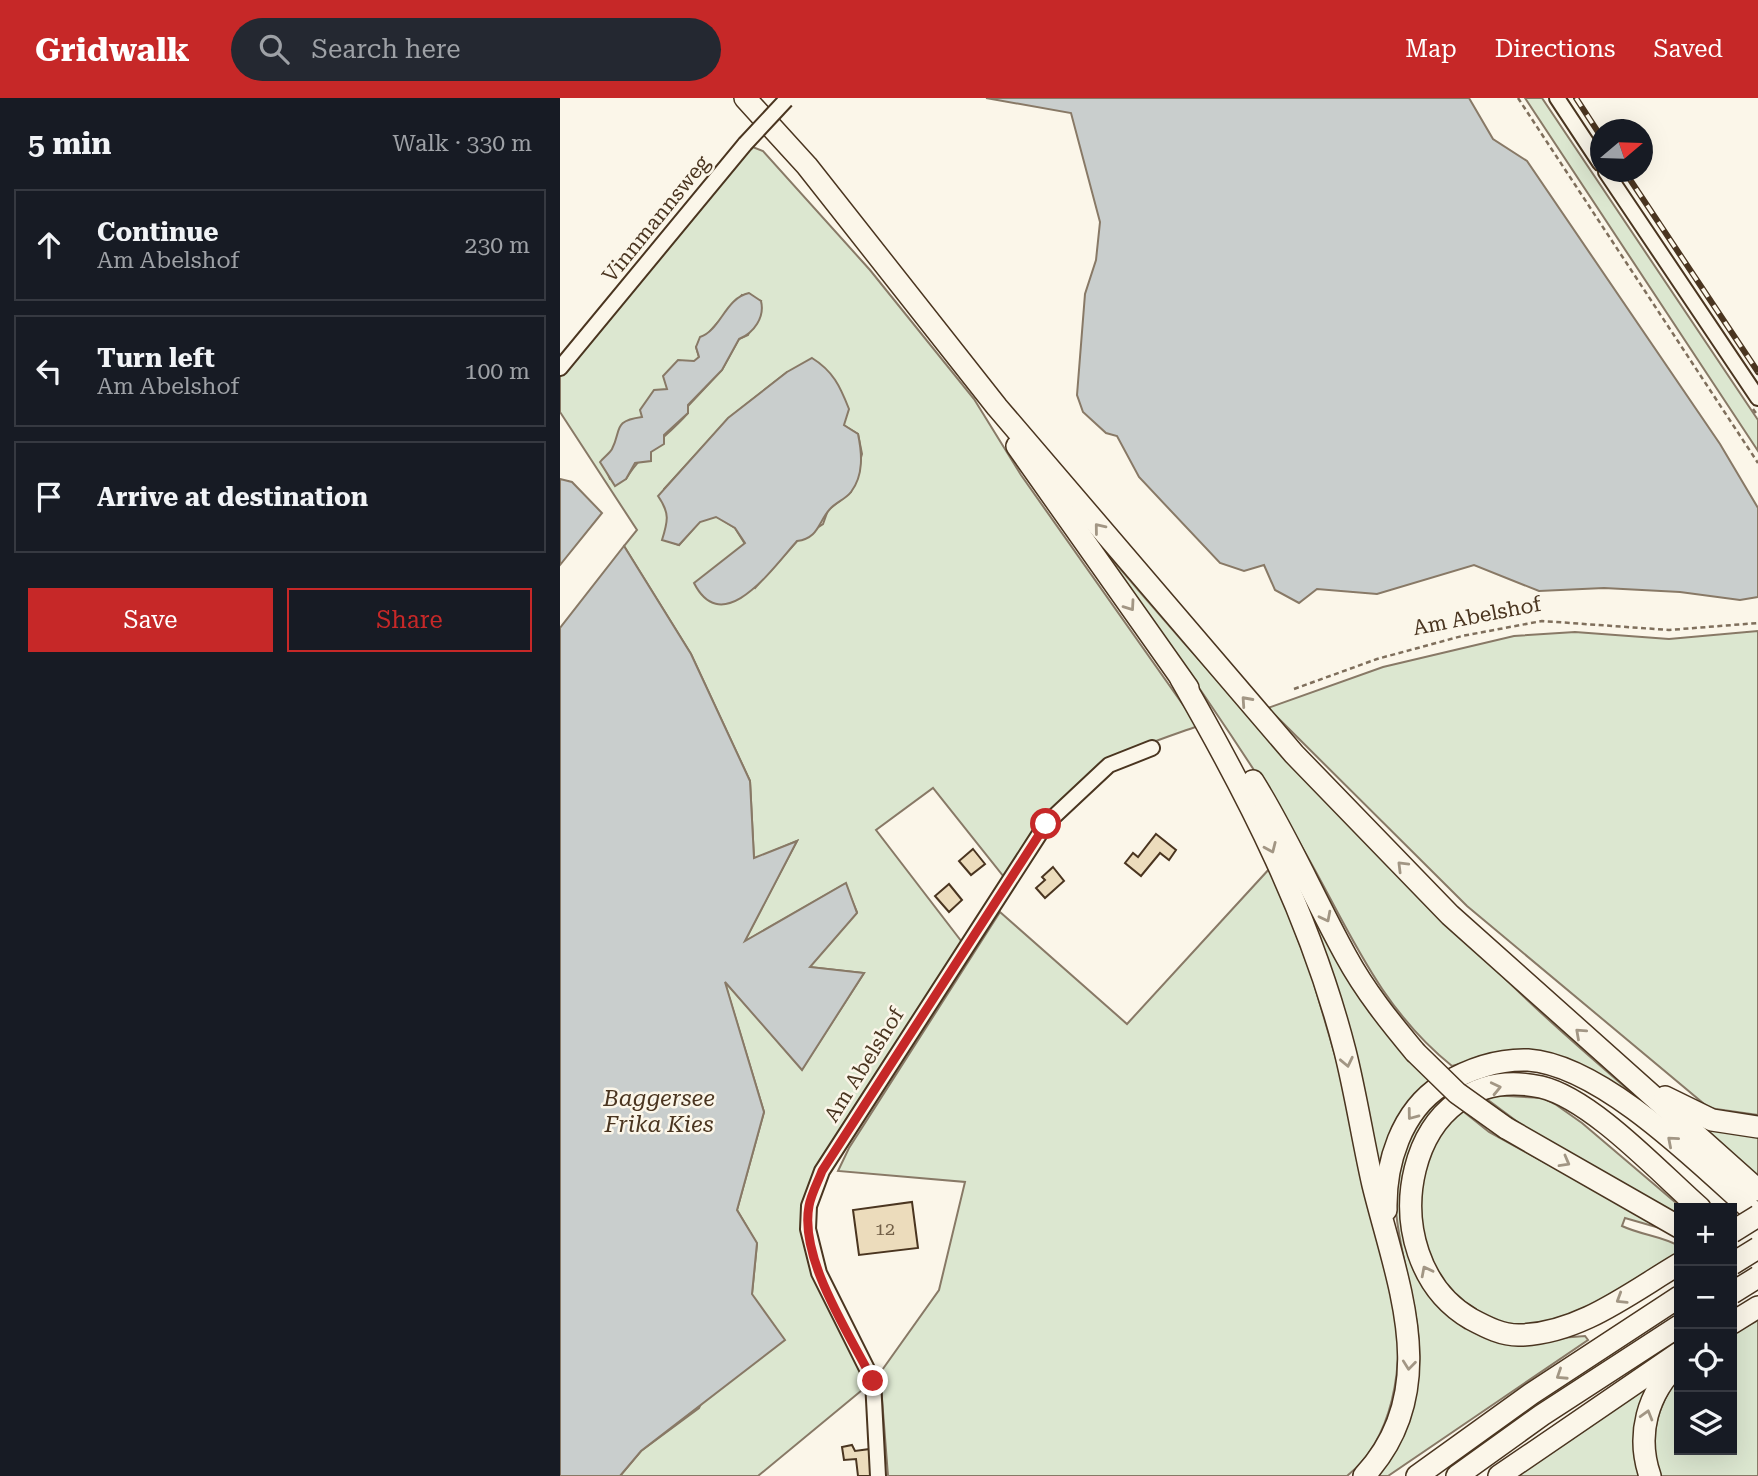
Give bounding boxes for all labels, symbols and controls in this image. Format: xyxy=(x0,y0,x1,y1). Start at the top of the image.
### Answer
search box xyxy=(231,18,721,81)
text: Gridwalk xyxy=(35,30,189,69)
icon: search xyxy=(255,30,293,68)
text: Search here xyxy=(311,34,460,64)
text: Map xyxy=(1405,35,1457,63)
text: Directions xyxy=(1495,35,1615,63)
text: Saved xyxy=(1653,35,1723,63)
north arrow xyxy=(1590,119,1653,182)
text: 5 min xyxy=(28,126,111,161)
text: Walk · 330 m xyxy=(393,130,532,157)
street label: Vinnmannsweg xyxy=(598,151,715,287)
text: Continue xyxy=(97,217,219,247)
icon: ahead xyxy=(30,226,68,264)
text: 230 m xyxy=(465,232,530,259)
text: Am Abelshof xyxy=(97,247,239,274)
text: Turn left xyxy=(97,343,215,373)
icon: left xyxy=(30,352,68,390)
text: 100 m xyxy=(465,358,530,385)
text: Am Abelshof xyxy=(97,373,239,400)
icon: arrive xyxy=(30,478,68,516)
text: Arrive at destination xyxy=(97,482,368,512)
one-way arrow xyxy=(1094,523,1107,535)
button: Save xyxy=(28,588,273,652)
button: Share xyxy=(287,588,532,652)
street label: Am Abelshof xyxy=(1411,592,1544,640)
one-way arrow xyxy=(1122,598,1134,611)
one-way arrow xyxy=(1242,696,1255,709)
route start xyxy=(1030,808,1061,839)
one-way arrow xyxy=(1263,840,1277,853)
one-way arrow xyxy=(1398,862,1411,875)
one-way arrow xyxy=(1318,910,1332,922)
street label: Am Abelshof xyxy=(819,1003,909,1126)
one-way arrow xyxy=(1576,1029,1589,1042)
one-way arrow xyxy=(1339,1056,1354,1068)
one-way arrow xyxy=(1490,1081,1502,1096)
water label: Baggersee Frika Kies xyxy=(602,1085,715,1138)
one-way arrow xyxy=(1408,1107,1420,1120)
one-way arrow xyxy=(1667,1137,1680,1149)
one-way arrow xyxy=(1558,1154,1570,1167)
map controls xyxy=(1674,1203,1737,1455)
button: + xyxy=(1674,1203,1737,1266)
house number: 12 xyxy=(875,1218,895,1239)
one-way arrow xyxy=(1421,1266,1434,1278)
button: − xyxy=(1674,1266,1737,1329)
one-way arrow xyxy=(1615,1291,1628,1304)
button: locate xyxy=(1674,1329,1737,1392)
one-way arrow xyxy=(1402,1360,1417,1371)
route end xyxy=(857,1365,888,1396)
one-way arrow xyxy=(1555,1367,1568,1380)
button: layers xyxy=(1674,1392,1737,1455)
one-way arrow xyxy=(1639,1410,1654,1422)

